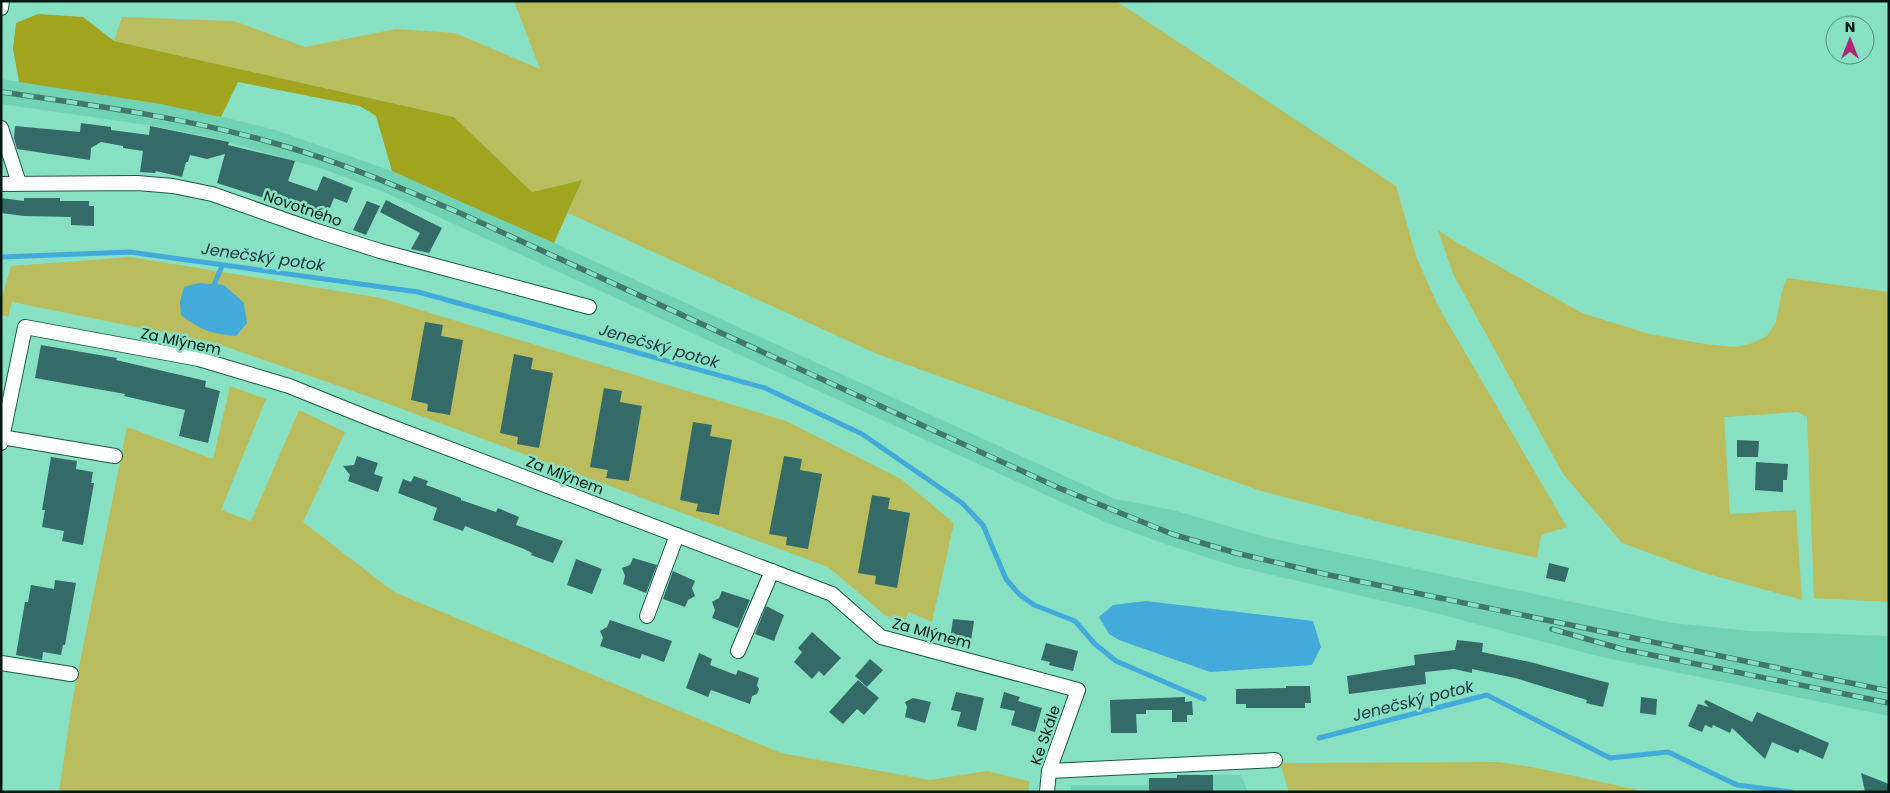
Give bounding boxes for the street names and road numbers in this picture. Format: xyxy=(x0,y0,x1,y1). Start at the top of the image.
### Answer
street label: Novotného xyxy=(261,185,345,231)
street label: Za Mlýnem xyxy=(139,322,223,360)
street label: Za Mlýnem xyxy=(523,451,607,499)
street label: Za Mlýnem xyxy=(890,612,974,654)
street label: Ke Skále xyxy=(1025,702,1065,768)

